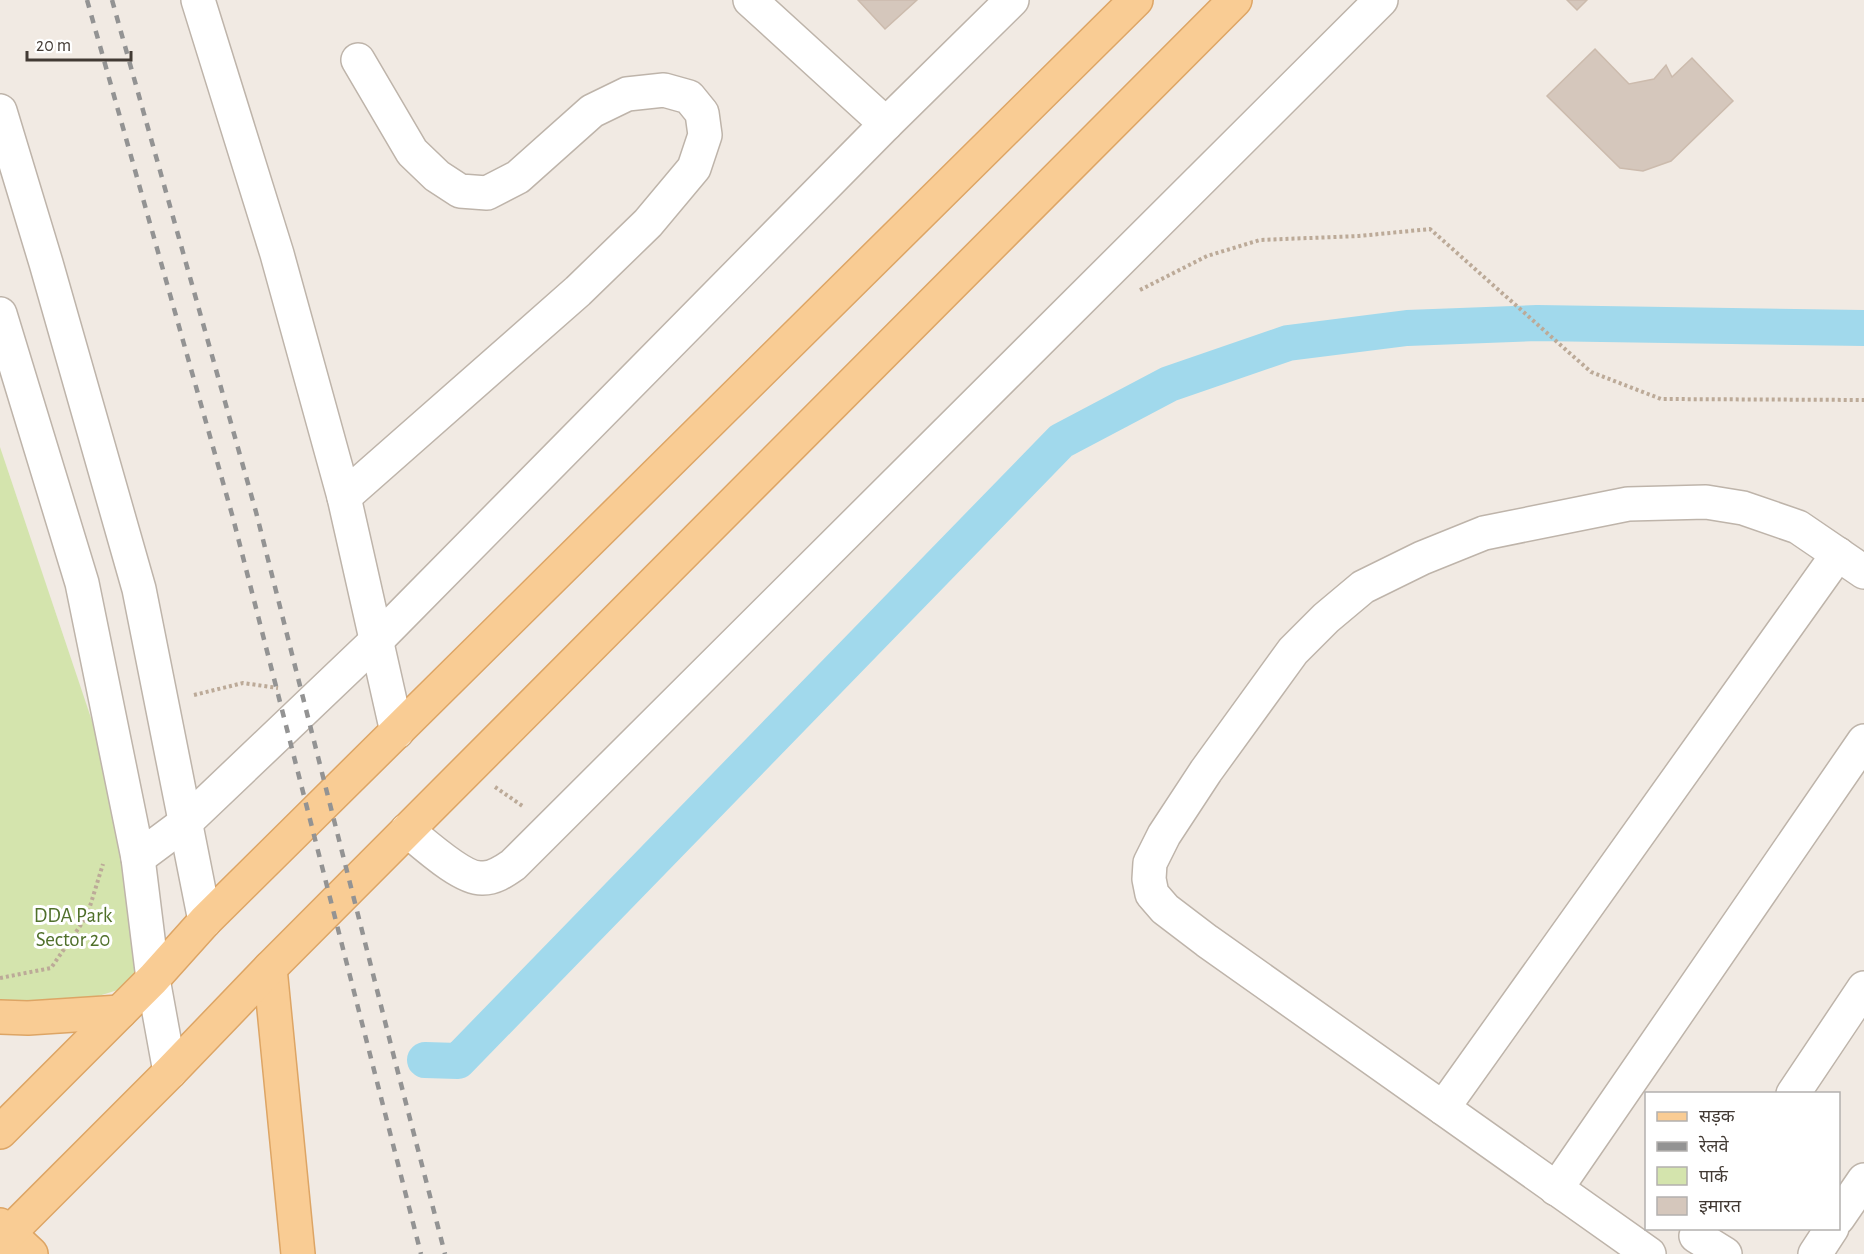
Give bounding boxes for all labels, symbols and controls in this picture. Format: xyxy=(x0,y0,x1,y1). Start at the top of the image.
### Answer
scale bar xyxy=(27,24,130,62)
text: 20 m xyxy=(36,37,71,55)
park label: DDA Park Sector 20 xyxy=(34,905,113,950)
legend xyxy=(1645,1092,1840,1230)
text: सड़क xyxy=(1699,1108,1736,1126)
text: रेलवे xyxy=(1698,1135,1730,1156)
text: पार्क xyxy=(1699,1165,1729,1186)
text: इमारत xyxy=(1699,1198,1742,1216)

